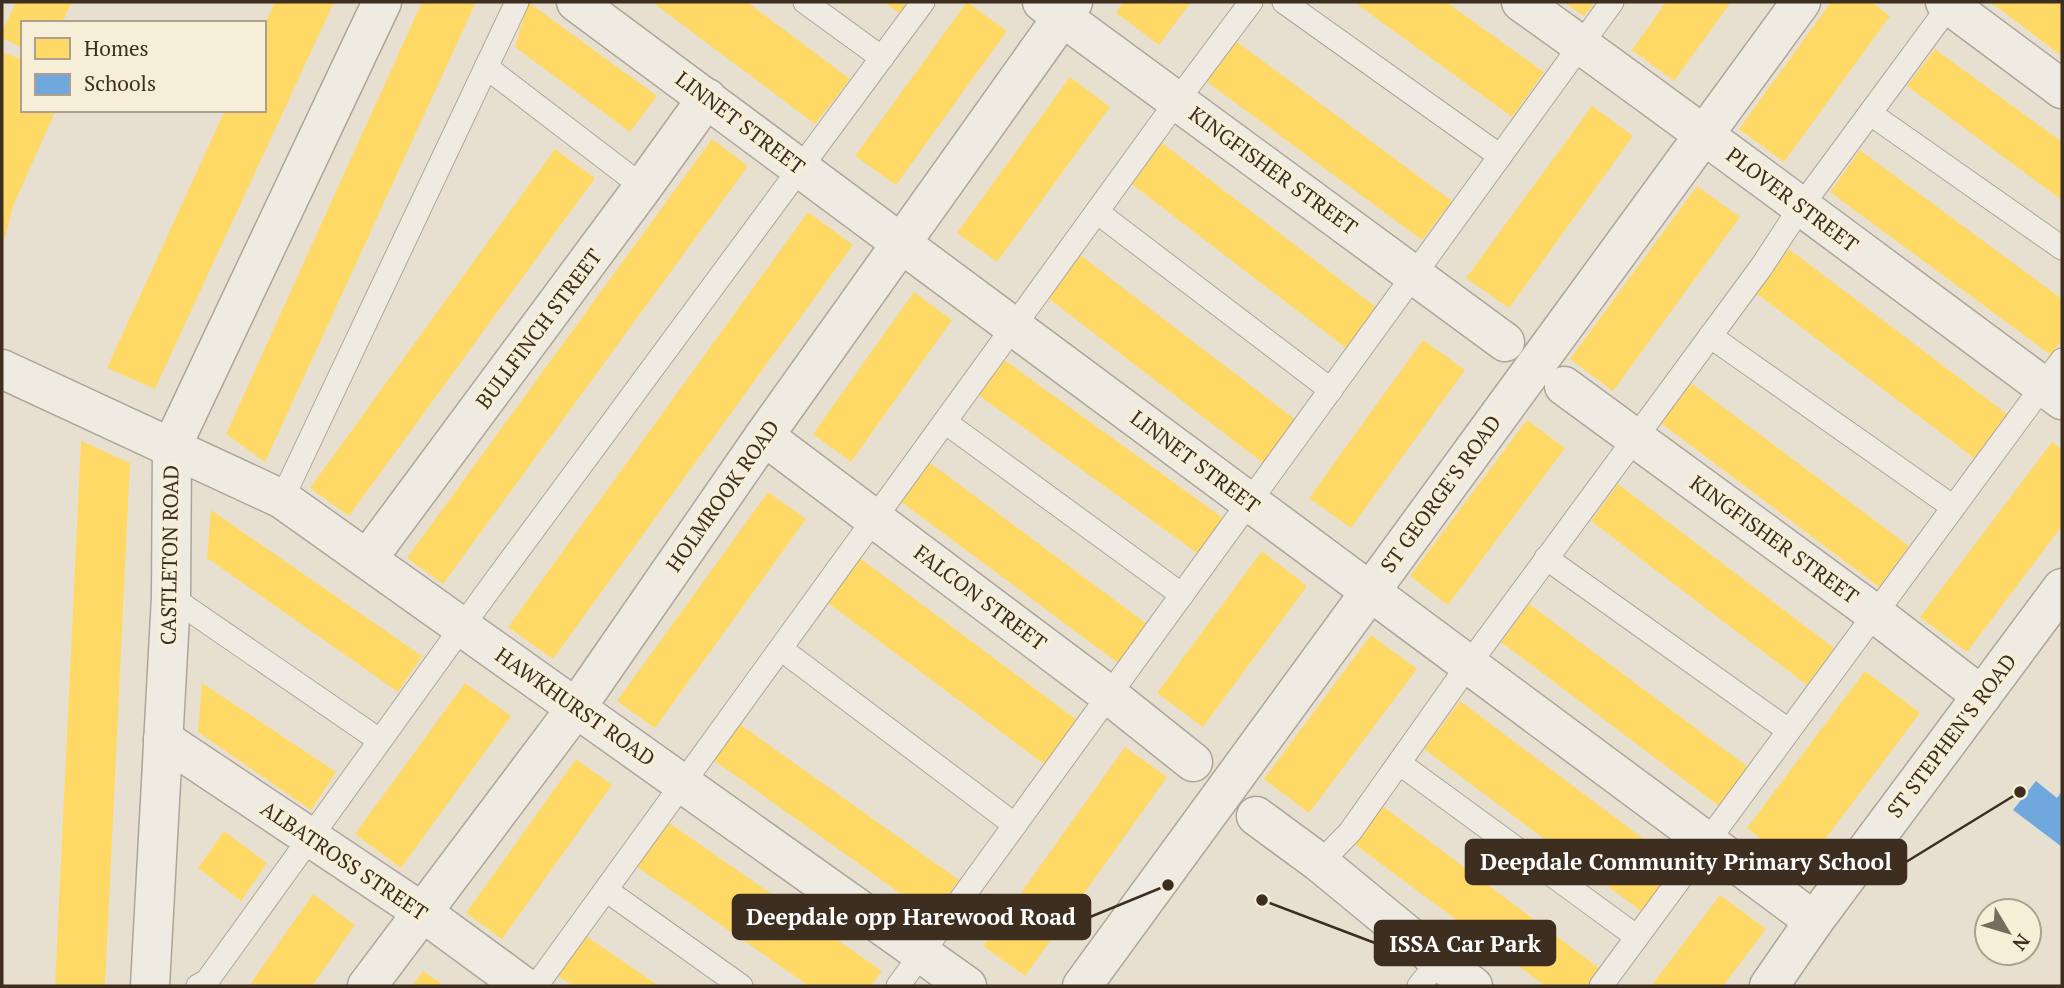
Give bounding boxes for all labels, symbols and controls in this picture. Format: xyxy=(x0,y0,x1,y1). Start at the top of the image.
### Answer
legend xyxy=(21,21,266,112)
text: Homes xyxy=(84,34,149,62)
street label: LINNET STREET xyxy=(670,64,811,180)
text: Schools xyxy=(84,69,156,97)
street label: KINGFISHER STREET xyxy=(1184,100,1363,241)
street label: PLOVER STREET xyxy=(1721,140,1864,258)
street label: BULLFINCH STREET xyxy=(469,243,608,414)
street label: LINNET STREET xyxy=(1125,403,1266,519)
street label: ST GEORGE'S ROAD xyxy=(1374,409,1507,578)
street label: HOLMROOK ROAD xyxy=(659,414,785,577)
street label: CASTLETON ROAD xyxy=(153,465,185,645)
street label: KINGFISHER STREET xyxy=(1685,469,1864,610)
street label: FALCON STREET xyxy=(909,538,1053,656)
street label: HAWKHURST ROAD xyxy=(490,640,661,772)
street label: ST STEPHEN'S ROAD xyxy=(1880,648,2022,823)
street label: ALBATROSS STREET xyxy=(256,794,433,926)
callout: Deepdale Community Primary School xyxy=(1466,840,1906,884)
text: Deepdale Community Primary School xyxy=(1480,846,1892,877)
callout: Deepdale opp Harewood Road xyxy=(733,895,1090,939)
north arrow xyxy=(1973,897,2043,967)
text: Deepdale opp Harewood Road xyxy=(746,901,1076,932)
callout: ISSA Car Park xyxy=(1375,921,1555,965)
text: ISSA Car Park xyxy=(1389,928,1541,959)
text: N xyxy=(2007,929,2036,957)

